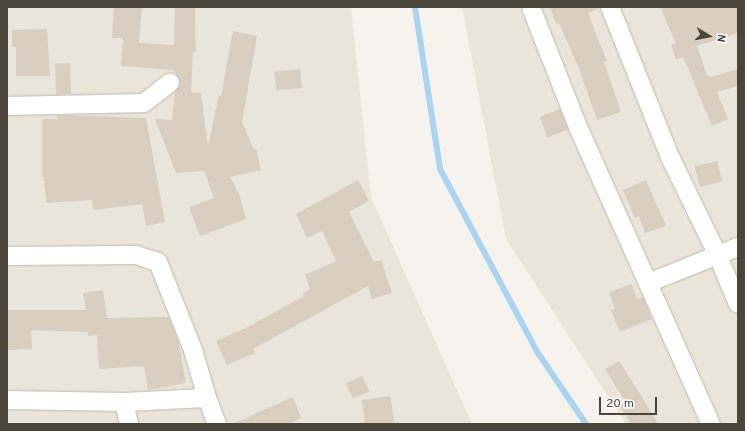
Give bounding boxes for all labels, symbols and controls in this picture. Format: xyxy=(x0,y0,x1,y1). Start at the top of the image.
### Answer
north arrow xyxy=(689,16,729,56)
text: N xyxy=(713,33,728,43)
scale bar xyxy=(601,389,659,415)
text: 20 m xyxy=(606,396,634,412)

